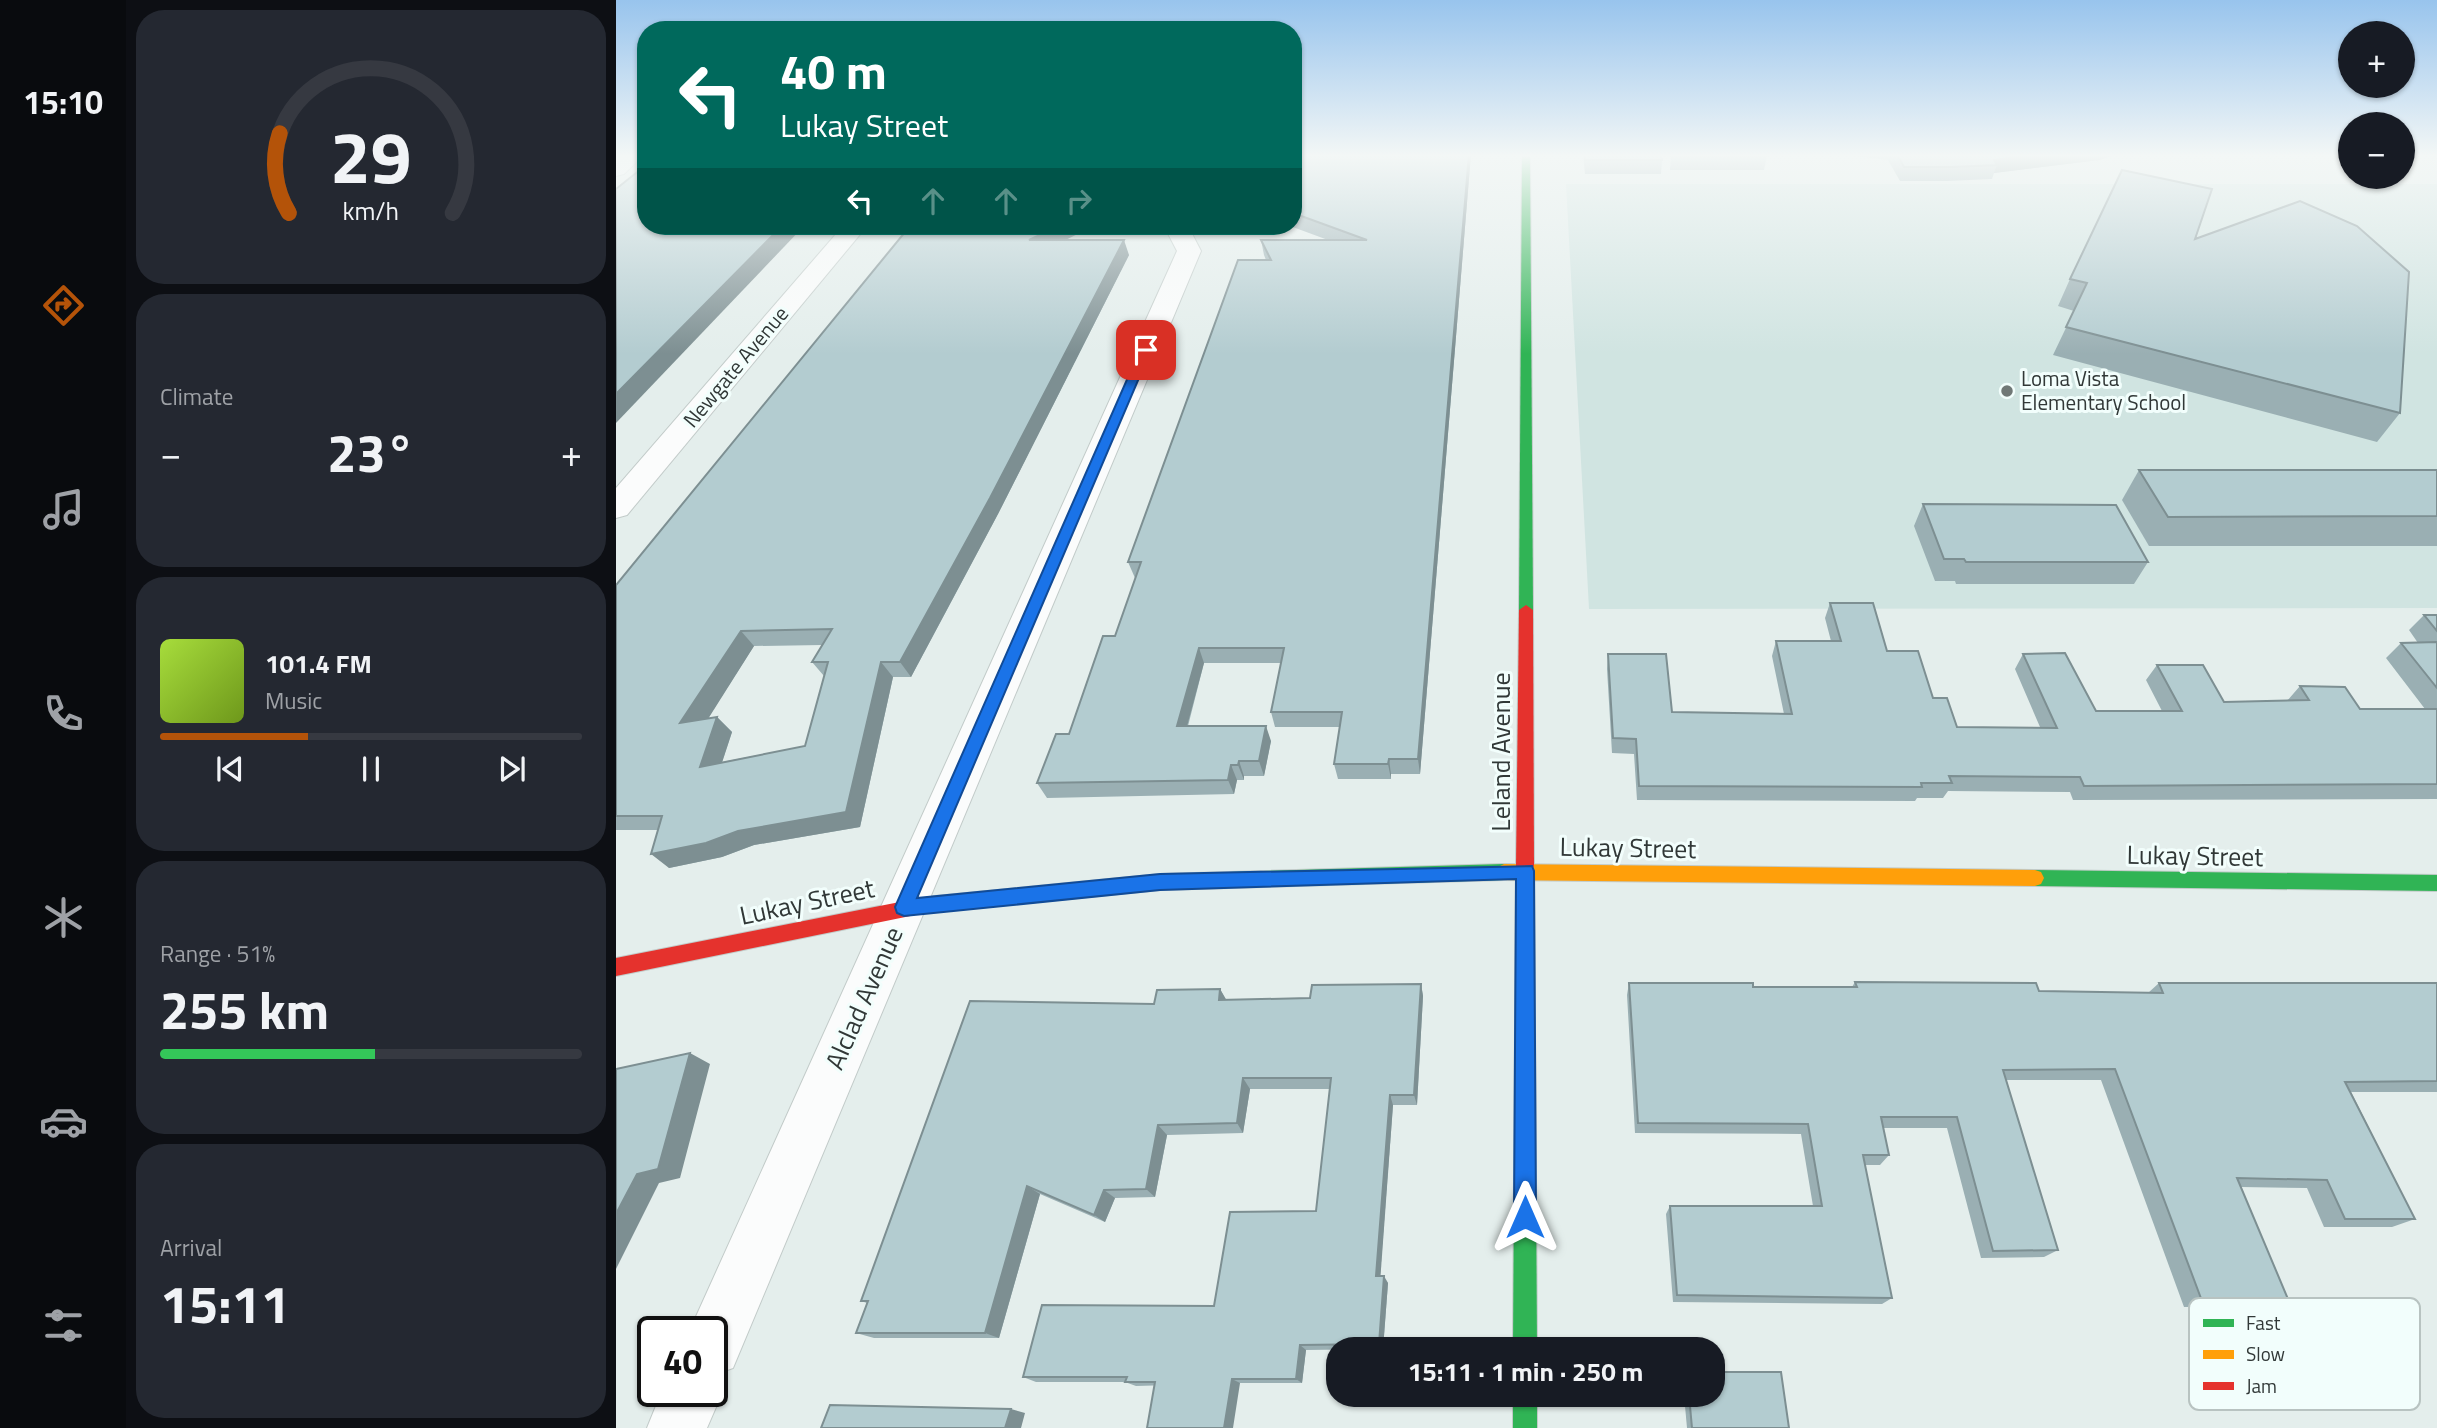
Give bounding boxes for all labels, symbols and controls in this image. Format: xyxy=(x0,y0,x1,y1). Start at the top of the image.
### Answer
map controls xyxy=(2338,21,2415,189)
button: + xyxy=(2338,21,2415,98)
text: 40 m xyxy=(780,33,887,108)
icon: left xyxy=(665,49,756,140)
text: 15:10 xyxy=(23,78,103,126)
text: 29 xyxy=(330,101,412,211)
text: Lukay Street xyxy=(780,101,948,149)
button: − xyxy=(2338,112,2415,189)
icon: left xyxy=(841,182,879,220)
icon: ahead xyxy=(914,182,952,220)
icon: ahead xyxy=(987,182,1025,220)
icon: right xyxy=(1060,182,1098,220)
text: km/h xyxy=(343,192,399,230)
icon: directions xyxy=(39,281,88,330)
street label: Newgate Avenue xyxy=(675,299,796,434)
pin xyxy=(1116,320,1176,380)
icon: arrive xyxy=(1127,331,1165,369)
place label: Loma Vista Elementary School xyxy=(2021,362,2186,418)
text: Climate xyxy=(160,379,233,414)
marker: Loma Vista Elementary School xyxy=(1999,383,2015,399)
text: 23° xyxy=(327,413,415,492)
text: − xyxy=(160,424,181,482)
text: + xyxy=(561,424,582,482)
icon: music xyxy=(39,485,88,534)
text: 101.4 FM xyxy=(265,644,372,683)
street label: Leland Avenue xyxy=(1481,672,1520,832)
text: Music xyxy=(265,683,322,718)
icon: phone xyxy=(39,689,88,738)
icon: previous xyxy=(211,750,249,788)
icon: pause xyxy=(352,750,390,788)
icon: next xyxy=(493,750,531,788)
street label: Lukay Street xyxy=(1559,827,1697,868)
street label: Lukay Street xyxy=(2126,835,2264,876)
street label: Lukay Street xyxy=(736,868,878,935)
icon: climate xyxy=(39,893,88,942)
street label: Alclad Avenue xyxy=(815,920,912,1075)
text: Range · 51% xyxy=(160,936,275,971)
text: 255 km xyxy=(160,970,329,1049)
icon: car xyxy=(39,1097,88,1146)
position arrow xyxy=(1488,1180,1562,1254)
text: Arrival xyxy=(160,1230,222,1265)
text: 15:11 xyxy=(160,1264,290,1343)
legend xyxy=(2189,1298,2420,1410)
icon: filters xyxy=(39,1301,88,1350)
text: Fast xyxy=(2246,1308,2281,1337)
speed limit sign: 40 xyxy=(637,1316,728,1407)
text: Slow xyxy=(2246,1339,2285,1368)
text: 15:11 · 1 min · 250 m xyxy=(1408,1352,1643,1391)
text: Jam xyxy=(2246,1371,2277,1400)

